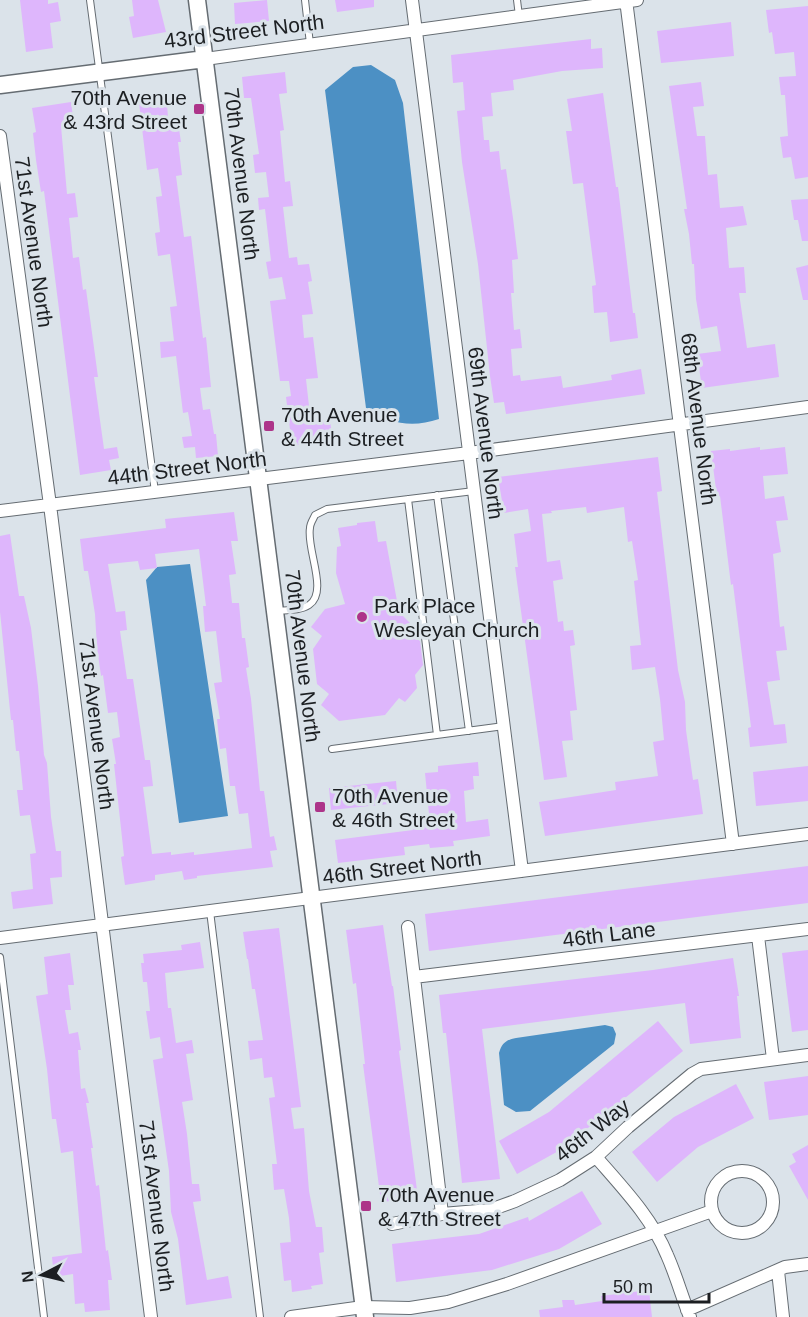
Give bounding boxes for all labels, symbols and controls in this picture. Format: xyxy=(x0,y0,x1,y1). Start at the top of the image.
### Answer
street label: 43rd Street North xyxy=(163,10,325,52)
place label: 70th Avenue & 43rd Street xyxy=(63,86,187,133)
street label: 70th Avenue North xyxy=(220,86,264,262)
marker: 70th Avenue & 43rd Street xyxy=(192,102,206,116)
street label: 71st Avenue North xyxy=(11,155,57,329)
street label: 68th Avenue North xyxy=(677,331,721,507)
street label: 69th Avenue North xyxy=(464,345,508,521)
place label: 70th Avenue & 44th Street xyxy=(281,403,404,450)
marker: 70th Avenue & 44th Street xyxy=(262,419,276,433)
street label: 44th Street North xyxy=(106,447,268,489)
street label: 70th Avenue North xyxy=(281,568,325,744)
place label: Park Place Wesleyan Church xyxy=(374,594,539,641)
marker: Park Place Wesleyan Church xyxy=(355,610,369,624)
street label: 71st Avenue North xyxy=(75,637,119,811)
place label: 70th Avenue & 46th Street xyxy=(332,784,455,831)
marker: 70th Avenue & 46th Street xyxy=(313,800,327,814)
street label: 46th Street North xyxy=(321,846,483,888)
street label: 46th Lane xyxy=(561,917,657,951)
street label: 46th Way xyxy=(550,1094,634,1166)
street label: 71st Avenue North xyxy=(135,1119,179,1293)
place label: 70th Avenue & 47th Street xyxy=(378,1183,501,1230)
marker: 70th Avenue & 47th Street xyxy=(359,1199,373,1213)
north arrow xyxy=(12,1245,72,1305)
scale bar xyxy=(604,1266,709,1304)
text: N xyxy=(18,1270,37,1284)
text: 50 m xyxy=(613,1277,653,1297)

